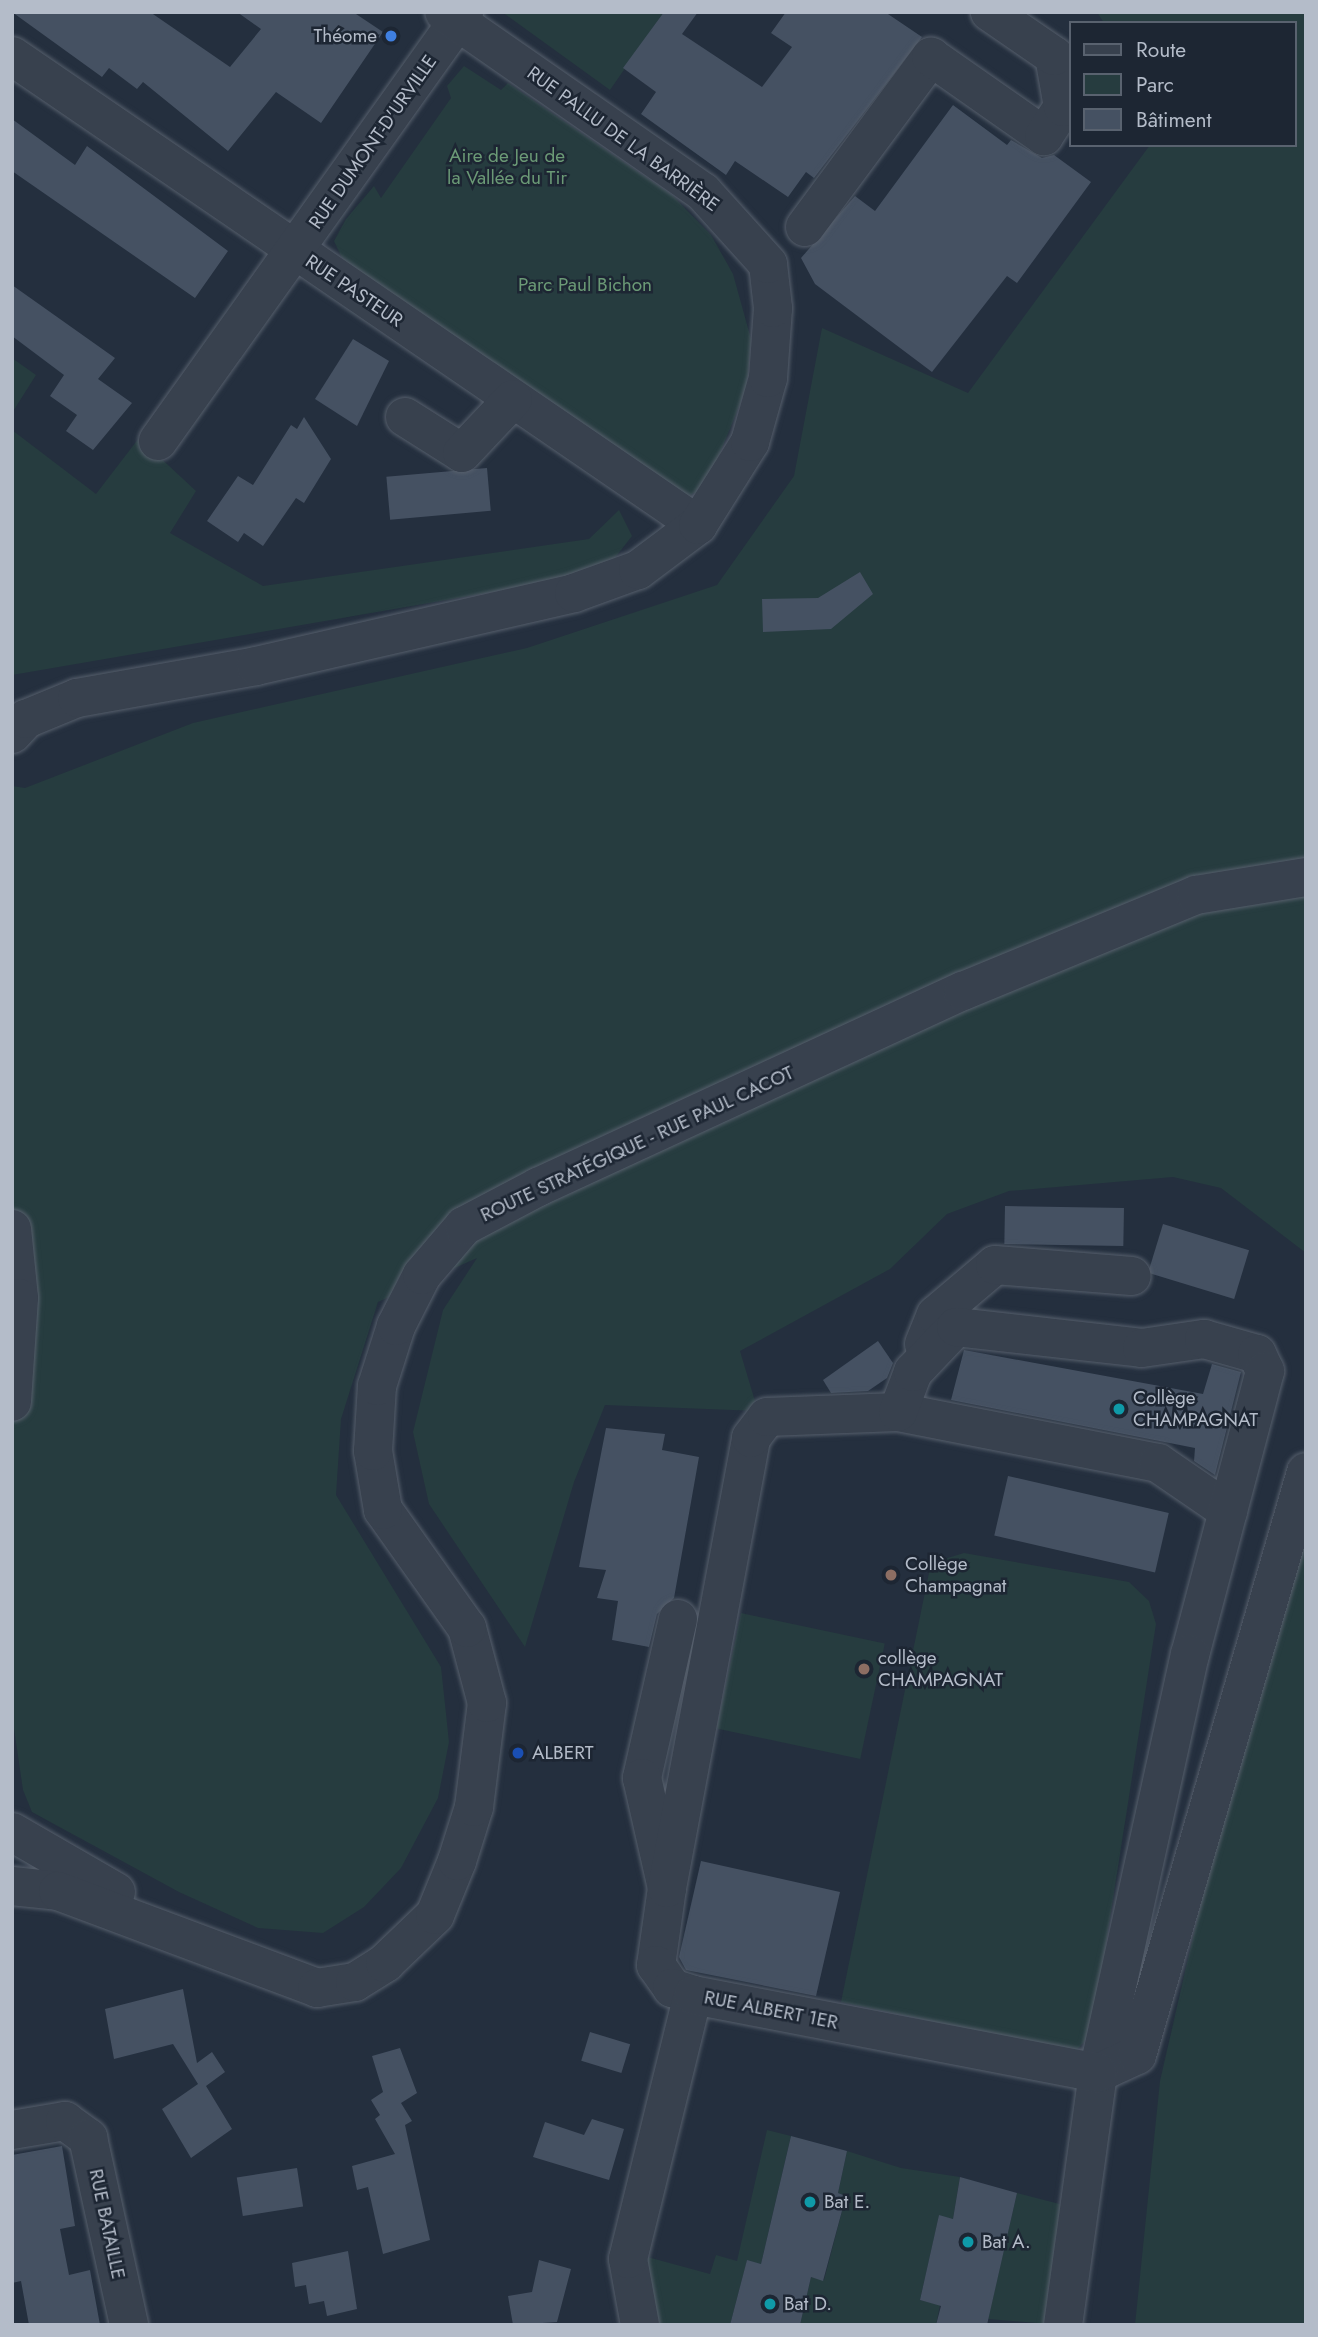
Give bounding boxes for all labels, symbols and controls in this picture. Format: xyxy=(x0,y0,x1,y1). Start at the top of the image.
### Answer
legend xyxy=(1070,21,1297,147)
place label: Théome xyxy=(313,25,377,47)
marker: Théome xyxy=(383,28,399,44)
text: Route xyxy=(1136,35,1186,65)
street label: RUE DUMONT-D'URVILLE xyxy=(304,51,442,233)
street label: RUE PALLU DE LA BARRIÈRE xyxy=(523,62,723,216)
text: Parc xyxy=(1136,70,1174,100)
text: Bâtiment xyxy=(1136,105,1212,135)
park label: Aire de Jeu de la Vallée du Tir xyxy=(447,145,567,189)
street label: RUE PASTEUR xyxy=(301,250,407,332)
park label: Parc Paul Bichon xyxy=(518,274,652,296)
street label: ROUTE STRATÉGIQUE - RUE PAUL CACOT xyxy=(477,1061,797,1227)
place label: Collège CHAMPAGNAT xyxy=(1133,1387,1258,1431)
marker: Collège CHAMPAGNAT xyxy=(1111,1401,1127,1417)
place label: Collège Champagnat xyxy=(905,1553,1006,1597)
marker: Collège Champagnat xyxy=(883,1567,899,1583)
place label: collège CHAMPAGNAT xyxy=(878,1647,1003,1691)
marker: collège CHAMPAGNAT xyxy=(856,1661,872,1677)
place label: ALBERT xyxy=(532,1742,594,1764)
marker: ALBERT xyxy=(510,1745,526,1761)
street label: RUE ALBERT 1ER xyxy=(702,1986,840,2034)
street label: RUE BATAILLE xyxy=(84,2167,130,2281)
place label: Bat E. xyxy=(824,2191,870,2213)
marker: Bat E. xyxy=(802,2194,818,2210)
place label: Bat A. xyxy=(982,2231,1031,2253)
marker: Bat A. xyxy=(960,2234,976,2250)
place label: Bat D. xyxy=(784,2293,832,2315)
marker: Bat D. xyxy=(762,2296,778,2312)

